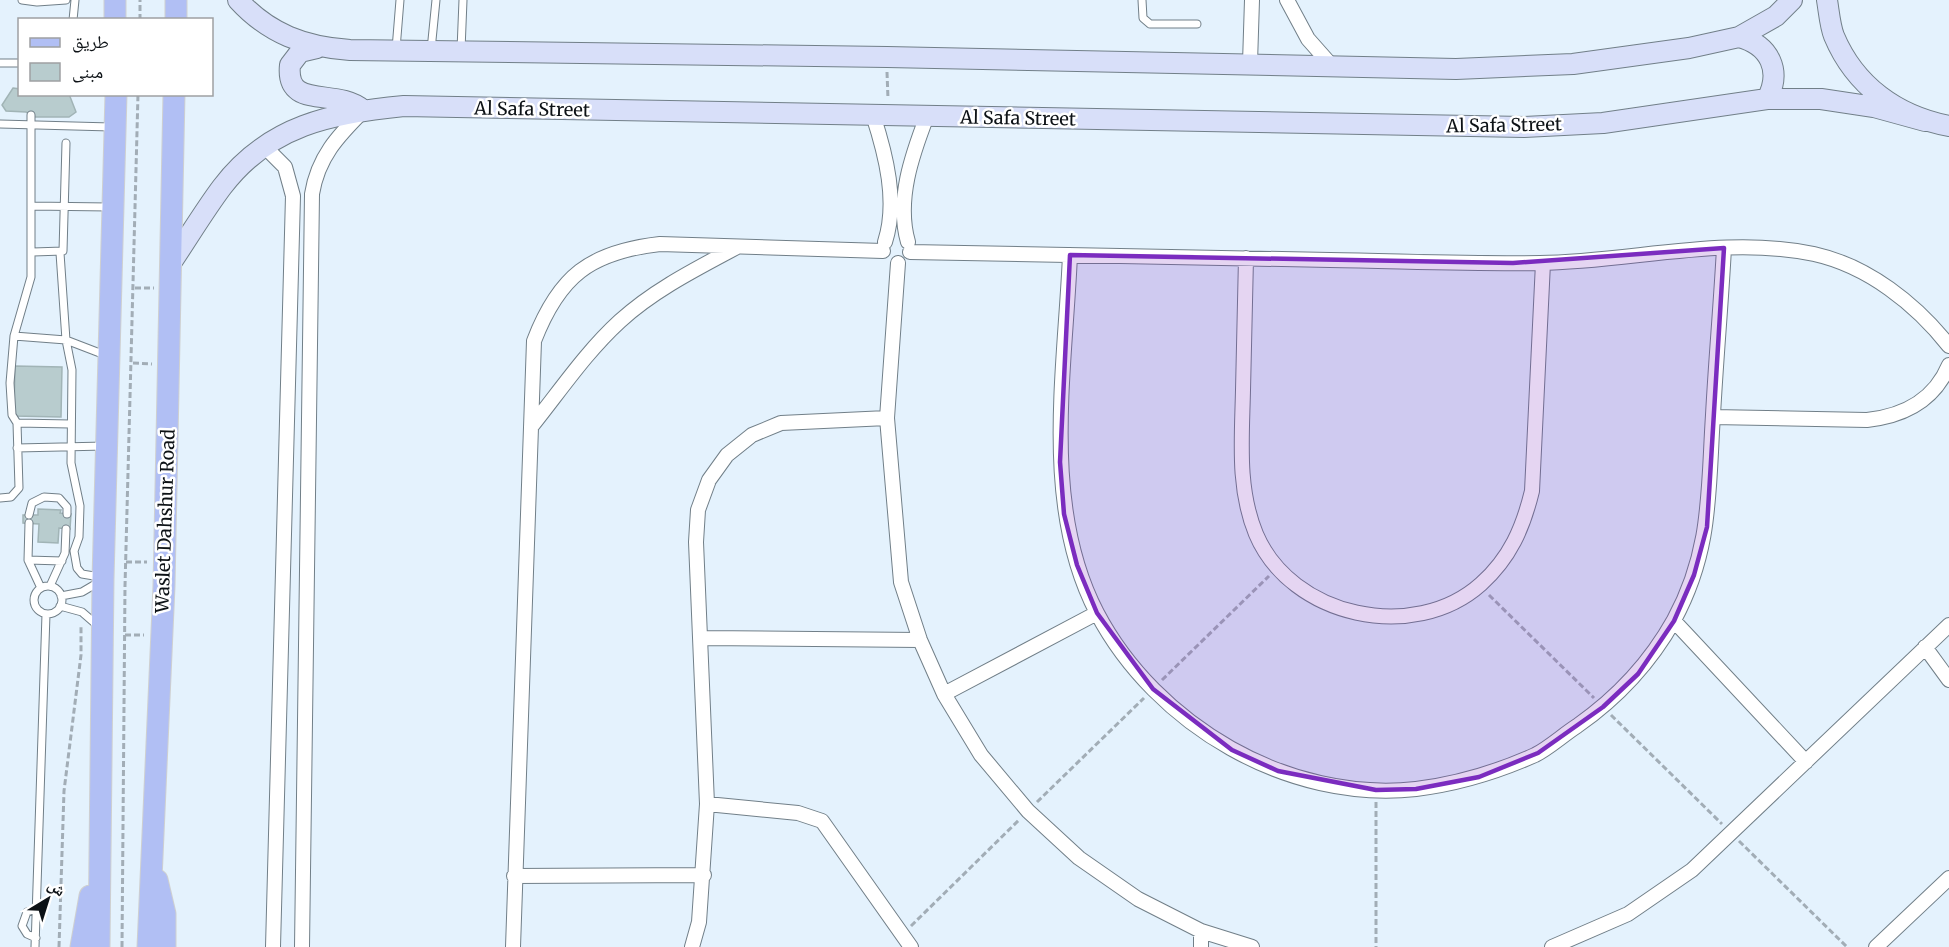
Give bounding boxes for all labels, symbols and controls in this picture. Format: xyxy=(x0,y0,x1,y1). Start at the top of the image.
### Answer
legend xyxy=(18,18,213,96)
text: طريق xyxy=(72,30,109,53)
text: مبنى xyxy=(72,60,103,83)
street label: Al Safa Street xyxy=(473,96,590,122)
street label: Al Safa Street xyxy=(959,105,1076,131)
street label: Al Safa Street xyxy=(1445,112,1562,138)
street label: Waslet Dahshur Road xyxy=(150,428,180,614)
north arrow xyxy=(18,869,78,929)
text: ش xyxy=(44,874,70,900)

